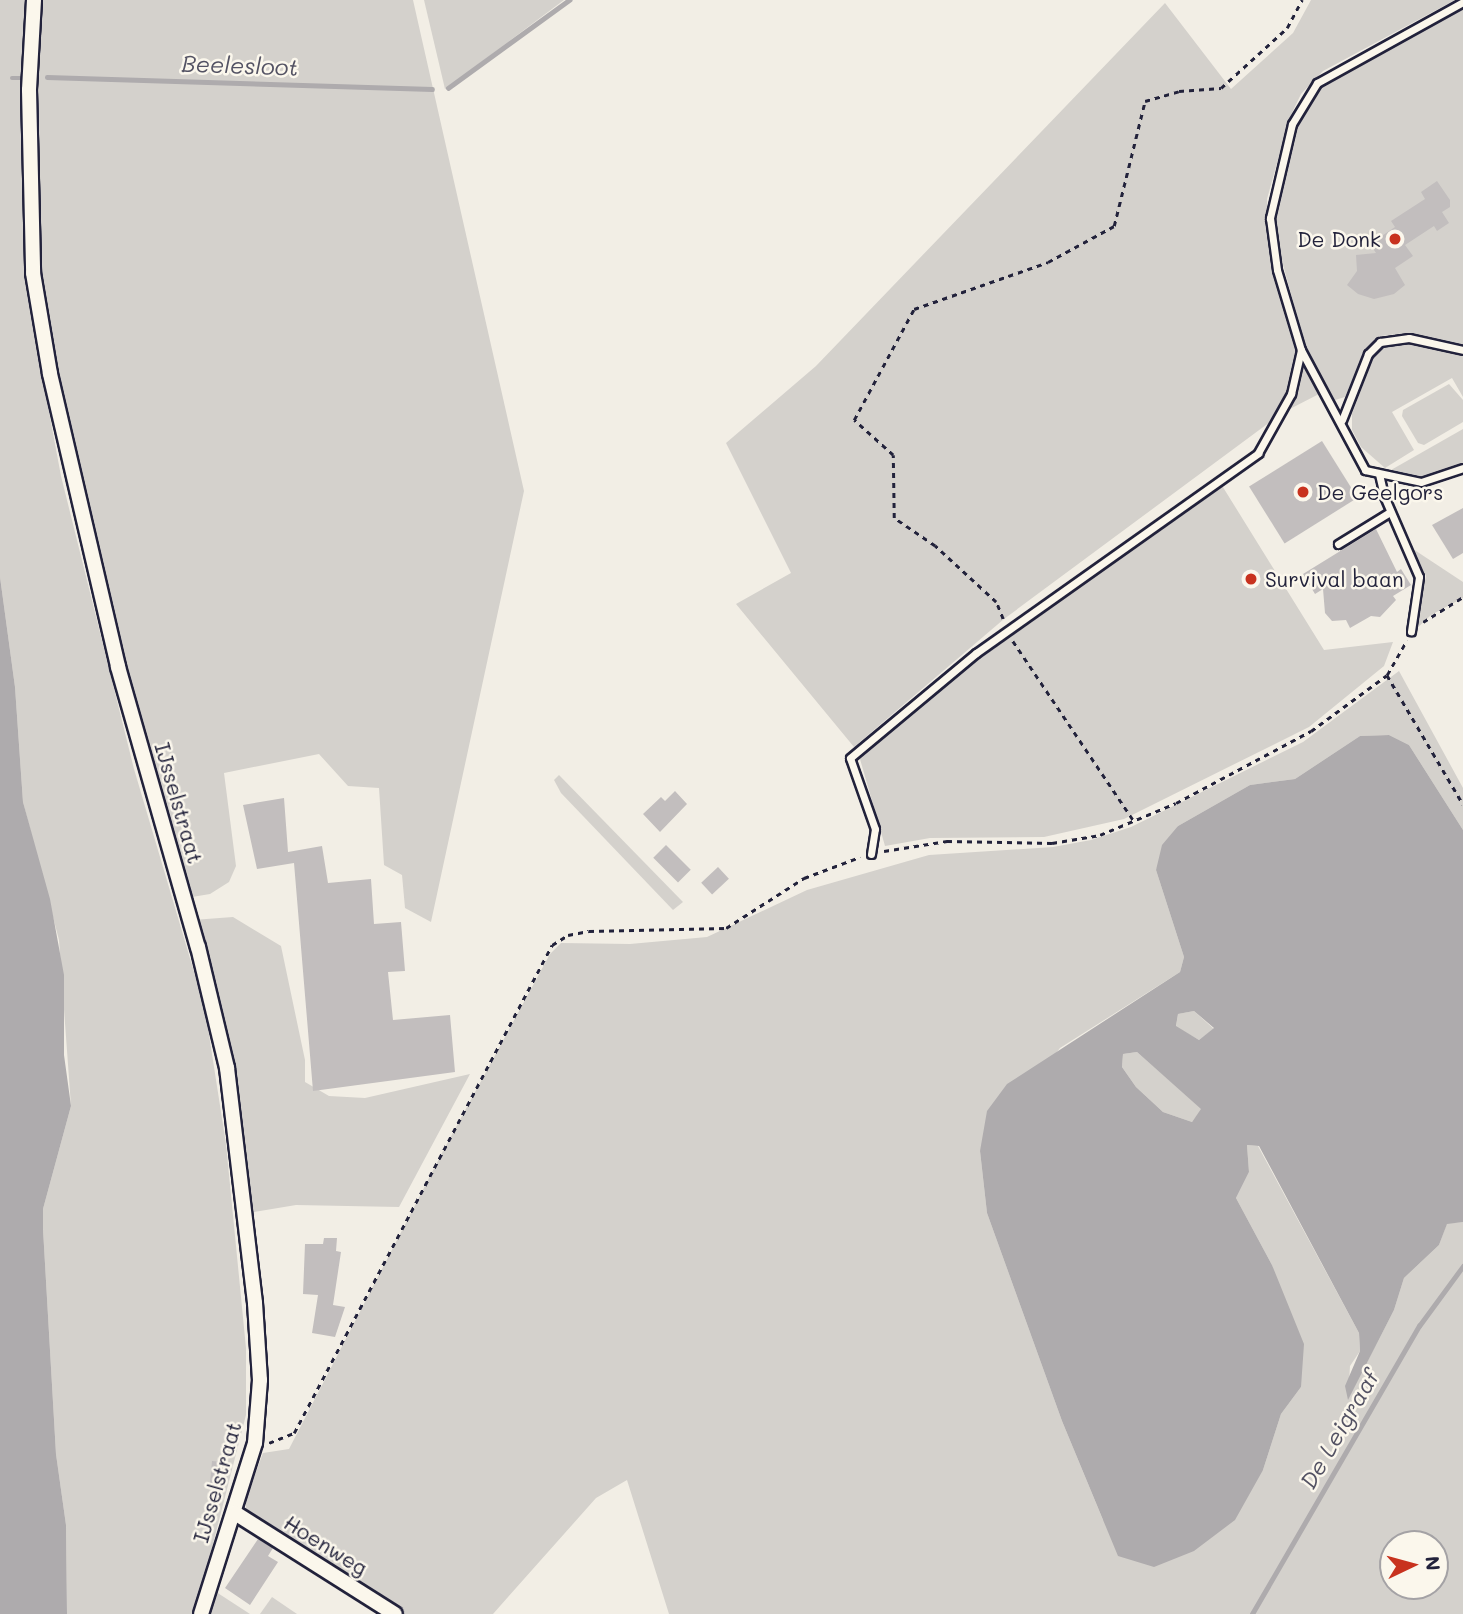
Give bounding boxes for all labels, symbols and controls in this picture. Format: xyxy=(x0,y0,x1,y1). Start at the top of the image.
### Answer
water label: Beelesloot xyxy=(181,49,299,81)
place label: De Donk xyxy=(1297,226,1381,252)
marker: De Donk xyxy=(1387,231,1403,247)
place label: De Geelgors xyxy=(1317,479,1443,505)
marker: De Geelgors xyxy=(1295,484,1311,500)
place label: Survival baan xyxy=(1265,566,1404,592)
marker: Survival baan xyxy=(1243,571,1259,587)
street label: IJsselstraat xyxy=(150,740,208,866)
water label: De Leigraaf xyxy=(1294,1364,1384,1494)
street label: IJsselstraat xyxy=(188,1419,246,1545)
street label: Hoenweg xyxy=(280,1510,372,1580)
north arrow xyxy=(1379,1530,1449,1600)
text: N xyxy=(1420,1555,1447,1572)

